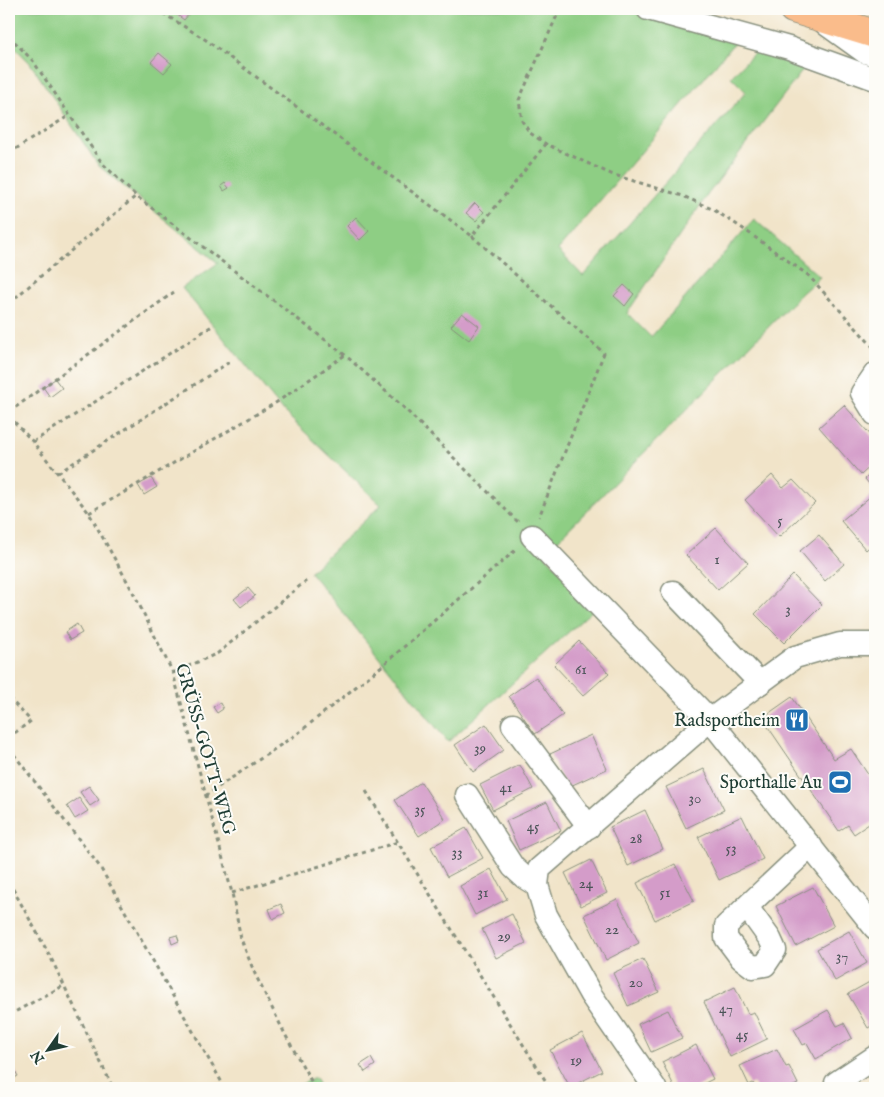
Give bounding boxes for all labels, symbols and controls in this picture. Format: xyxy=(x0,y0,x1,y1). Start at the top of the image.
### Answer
house number: 5 xyxy=(777,511,783,530)
house number: 1 xyxy=(714,550,720,569)
house number: 3 xyxy=(785,600,791,619)
house number: 61 xyxy=(575,660,587,679)
street label: GRÜSS-GOTT-WEG xyxy=(169,661,241,838)
restaurant icon: Radsportheim xyxy=(784,707,810,733)
place label: Radsportheim xyxy=(674,710,780,733)
house number: 39 xyxy=(474,739,486,758)
sports icon: Sporthalle Au xyxy=(827,769,853,795)
place label: Sporthalle Au xyxy=(720,772,822,795)
house number: 41 xyxy=(500,778,512,797)
house number: 30 xyxy=(689,789,701,808)
house number: 35 xyxy=(414,800,426,819)
house number: 45 xyxy=(527,817,540,836)
house number: 28 xyxy=(630,829,643,848)
house number: 53 xyxy=(725,839,737,858)
house number: 33 xyxy=(451,843,463,862)
house number: 24 xyxy=(579,874,594,893)
house number: 31 xyxy=(477,883,489,902)
house number: 51 xyxy=(659,883,671,902)
house number: 22 xyxy=(605,920,619,939)
house number: 29 xyxy=(497,927,511,946)
house number: 37 xyxy=(836,947,848,966)
house number: 20 xyxy=(629,973,643,992)
house number: 47 xyxy=(719,999,733,1018)
north arrow xyxy=(22,1024,72,1074)
house number: 45 xyxy=(736,1025,749,1044)
text: N xyxy=(27,1047,49,1068)
house number: 19 xyxy=(570,1051,582,1070)

